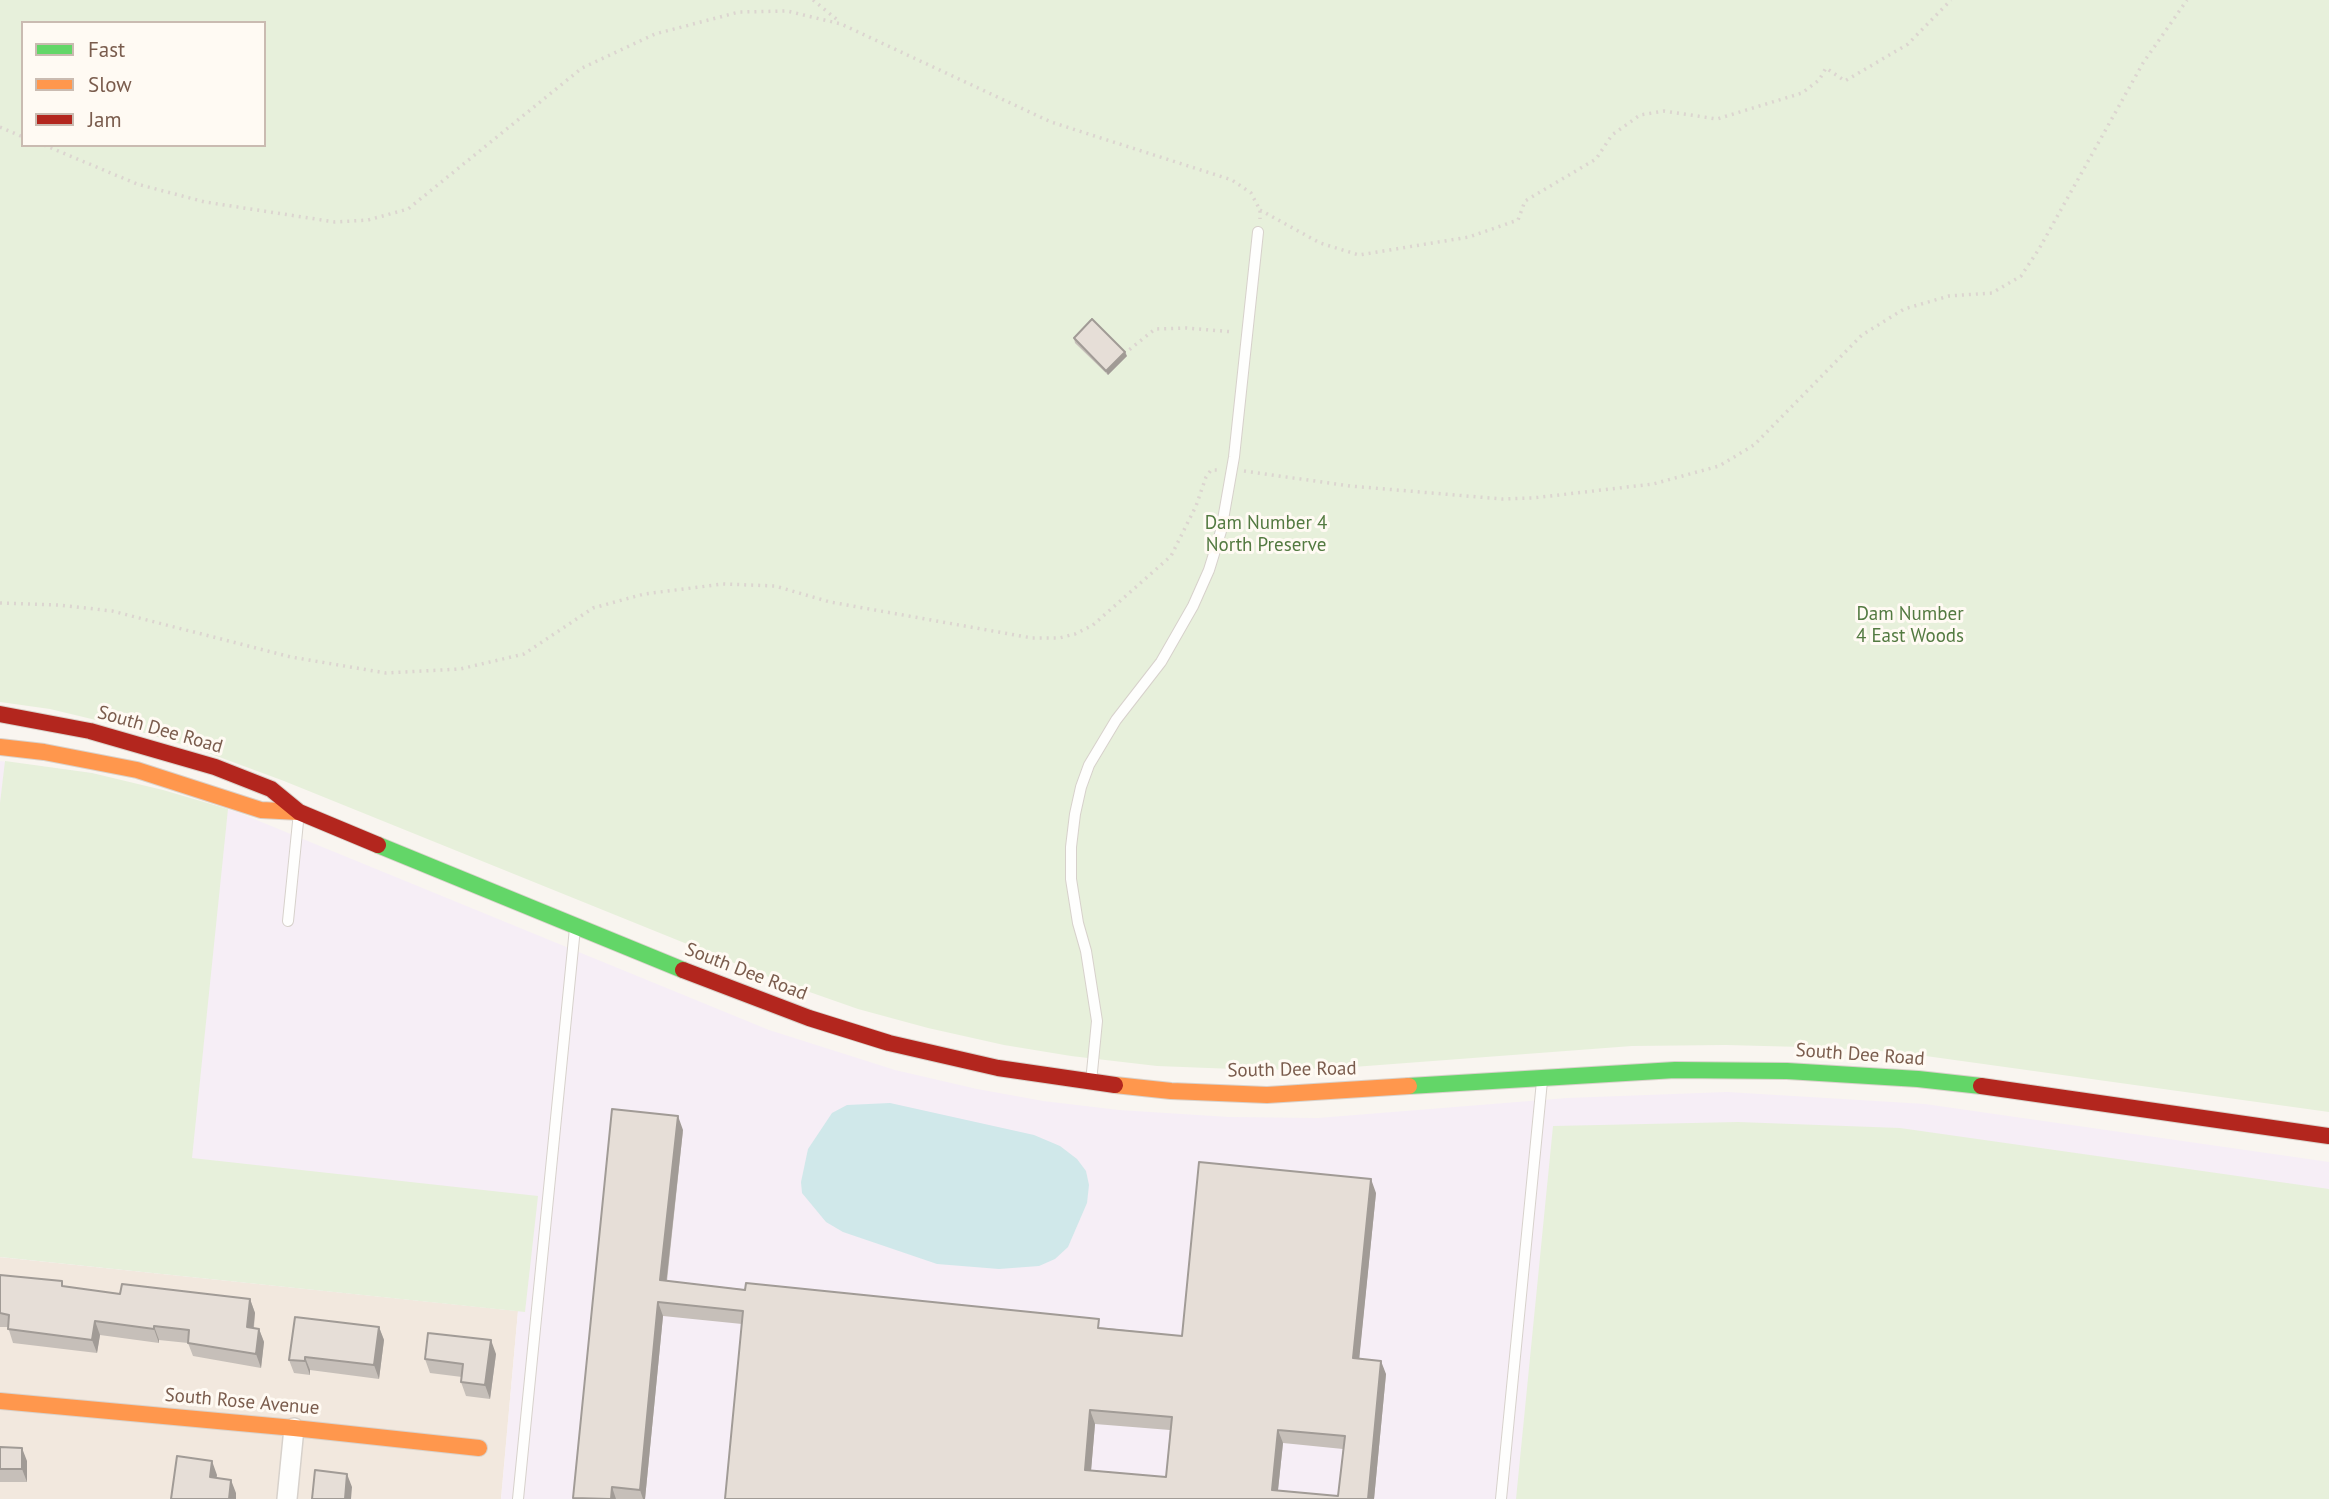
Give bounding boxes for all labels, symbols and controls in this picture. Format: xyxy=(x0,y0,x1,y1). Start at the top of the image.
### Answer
legend xyxy=(21,21,266,147)
text: Fast xyxy=(88,36,125,63)
text: Slow xyxy=(88,71,132,98)
text: Jam xyxy=(88,106,122,133)
park label: Dam Number 4 North Preserve xyxy=(1205,513,1327,557)
park label: Dam Number 4 East Woods xyxy=(1856,604,1964,648)
street label: South Dee Road xyxy=(95,701,225,759)
street label: South Dee Road xyxy=(682,938,810,1006)
street label: South Dee Road xyxy=(1795,1039,1925,1071)
street label: South Dee Road xyxy=(1227,1057,1357,1083)
street label: South Rose Avenue xyxy=(164,1384,320,1420)

